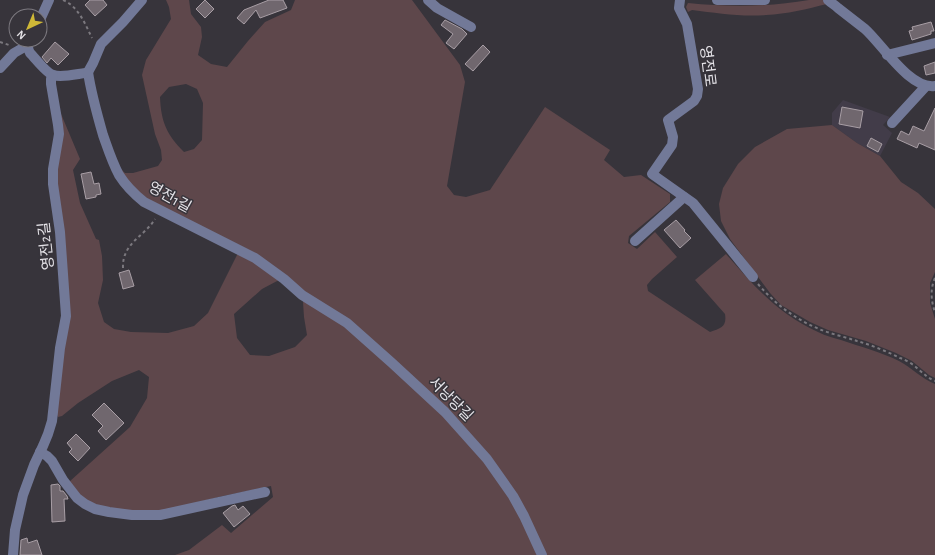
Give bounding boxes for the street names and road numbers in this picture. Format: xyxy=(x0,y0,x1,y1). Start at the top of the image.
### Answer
street label: 영전로 xyxy=(698,44,718,88)
street label: 영전1길 xyxy=(146,179,194,215)
street label: 영전2길 xyxy=(36,221,56,271)
street label: 서낭당길 xyxy=(426,374,476,424)

